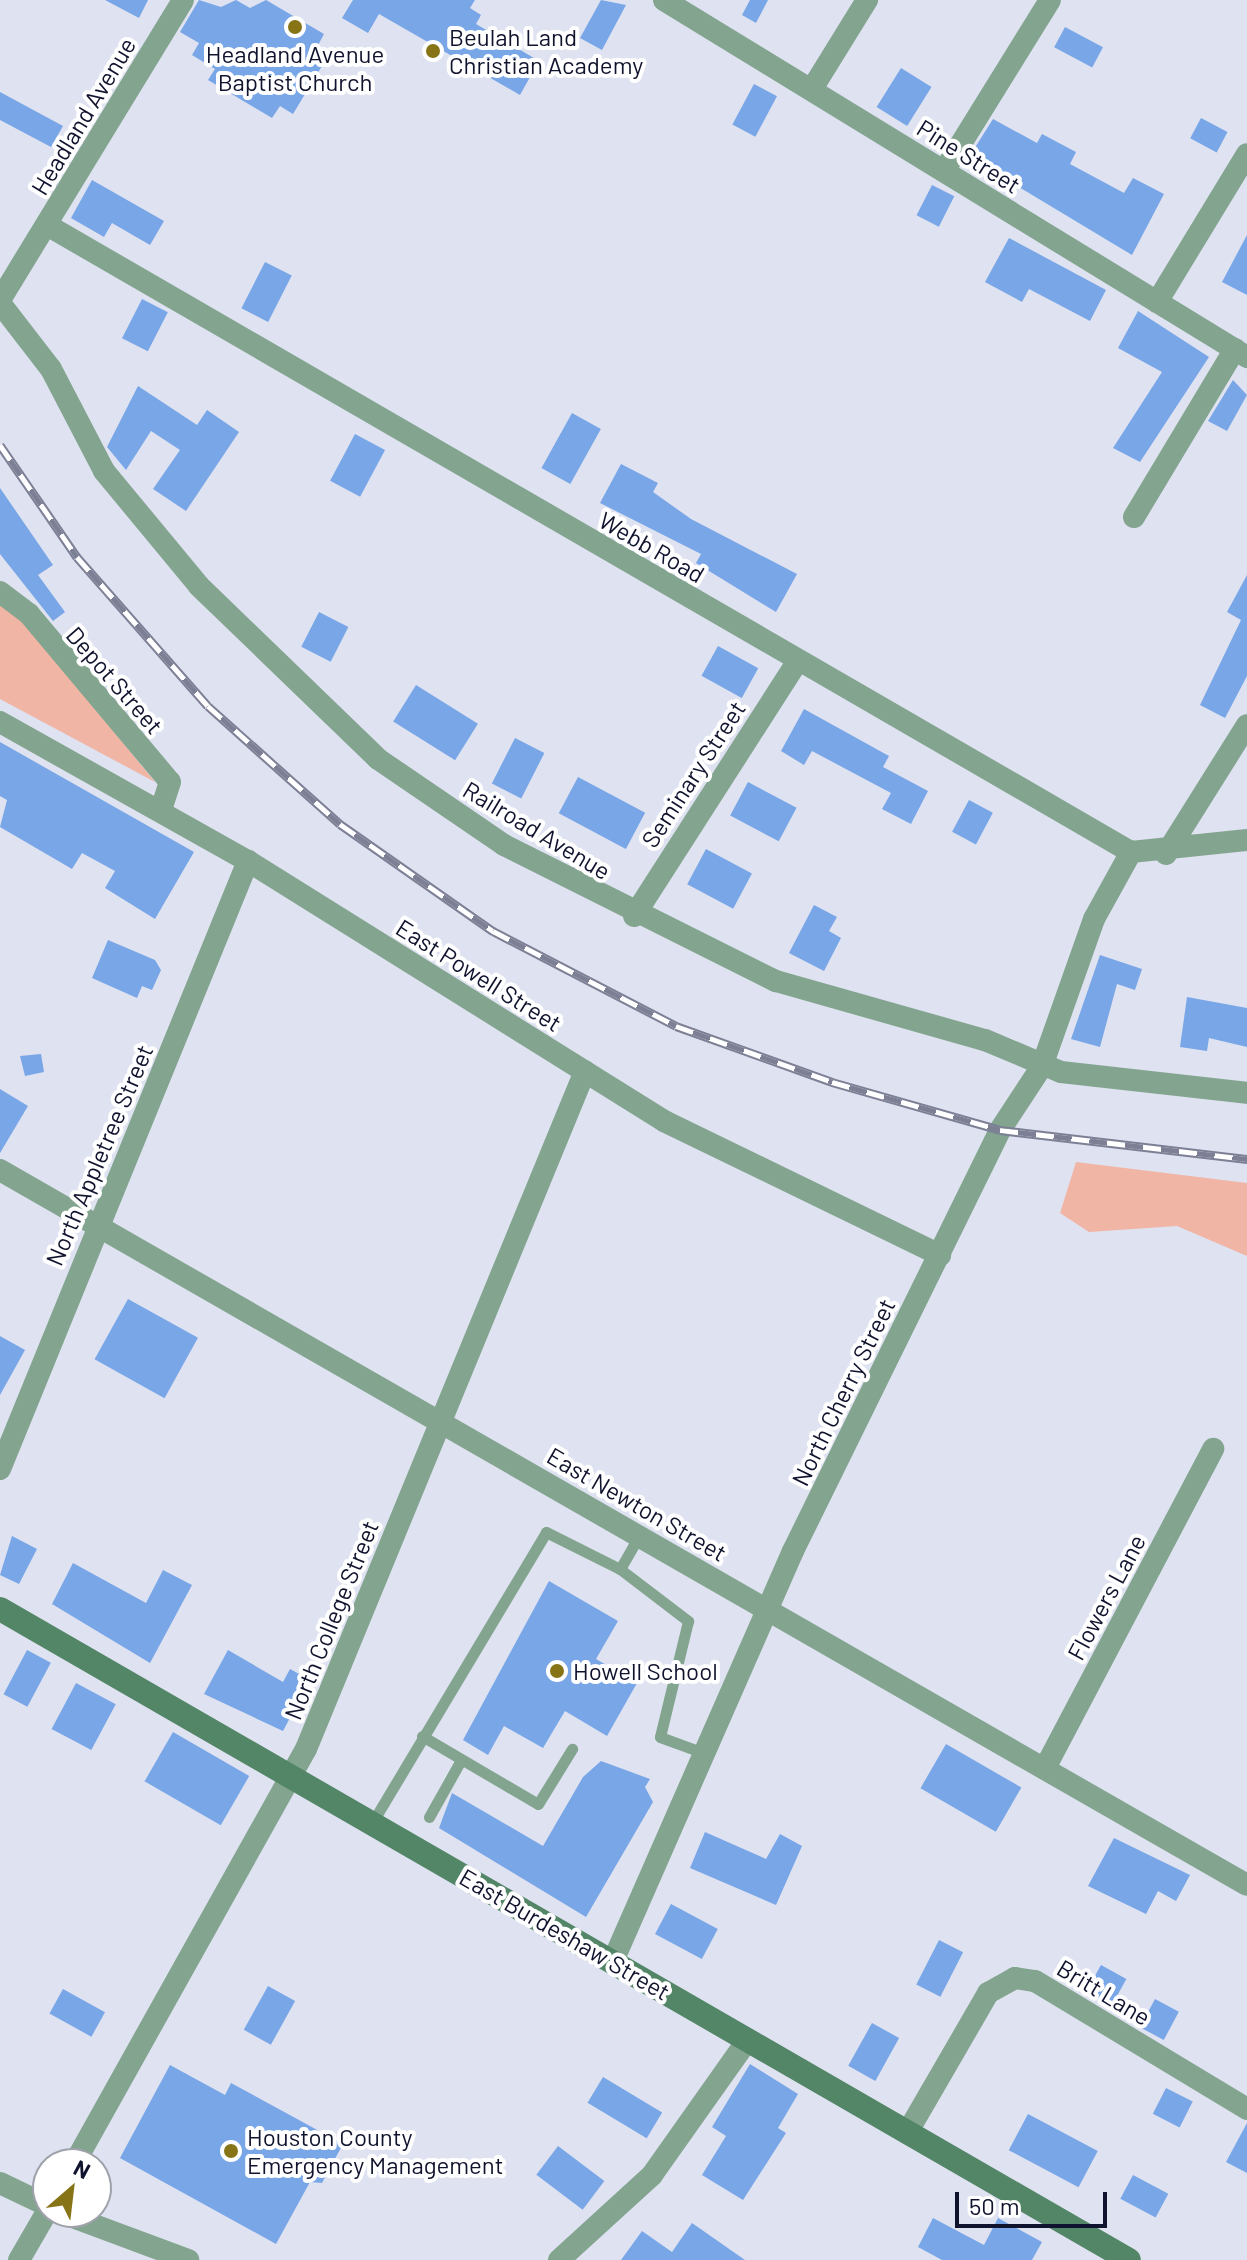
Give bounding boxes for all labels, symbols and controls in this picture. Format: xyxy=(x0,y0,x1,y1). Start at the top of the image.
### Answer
marker: Headland Avenue Baptist Church xyxy=(286,18,304,36)
place label: Beulah Land Christian Academy xyxy=(449,23,643,79)
street label: Headland Avenue xyxy=(25,32,141,200)
place label: Headland Avenue Baptist Church xyxy=(206,40,384,96)
marker: Beulah Land Christian Academy xyxy=(424,42,442,60)
street label: Pine Street xyxy=(912,113,1026,199)
street label: Webb Road xyxy=(594,505,710,589)
street label: Depot Street xyxy=(61,620,169,740)
street label: Seminary Street xyxy=(635,695,751,853)
street label: Railroad Avenue xyxy=(458,775,616,885)
street label: East Powell Street xyxy=(391,913,567,1037)
street label: North Appletree Street xyxy=(39,1040,159,1270)
street label: North Cherry Street xyxy=(785,1294,901,1490)
street label: East Newton Street xyxy=(542,1441,732,1567)
street label: North College Street xyxy=(278,1516,384,1724)
street label: Flowers Lane xyxy=(1061,1529,1151,1665)
place label: Howell School xyxy=(573,1657,718,1685)
marker: Howell School xyxy=(548,1662,566,1680)
street label: East Burdeshaw Street xyxy=(455,1862,675,2006)
street label: Britt Lane xyxy=(1052,1953,1156,2031)
place label: Houston County Emergency Management xyxy=(247,2123,503,2179)
marker: Houston County Emergency Management xyxy=(222,2142,240,2160)
north arrow xyxy=(32,2148,112,2228)
text: N xyxy=(70,2154,95,2183)
scale bar xyxy=(959,2176,1111,2226)
text: 50 m xyxy=(969,2191,1020,2220)

